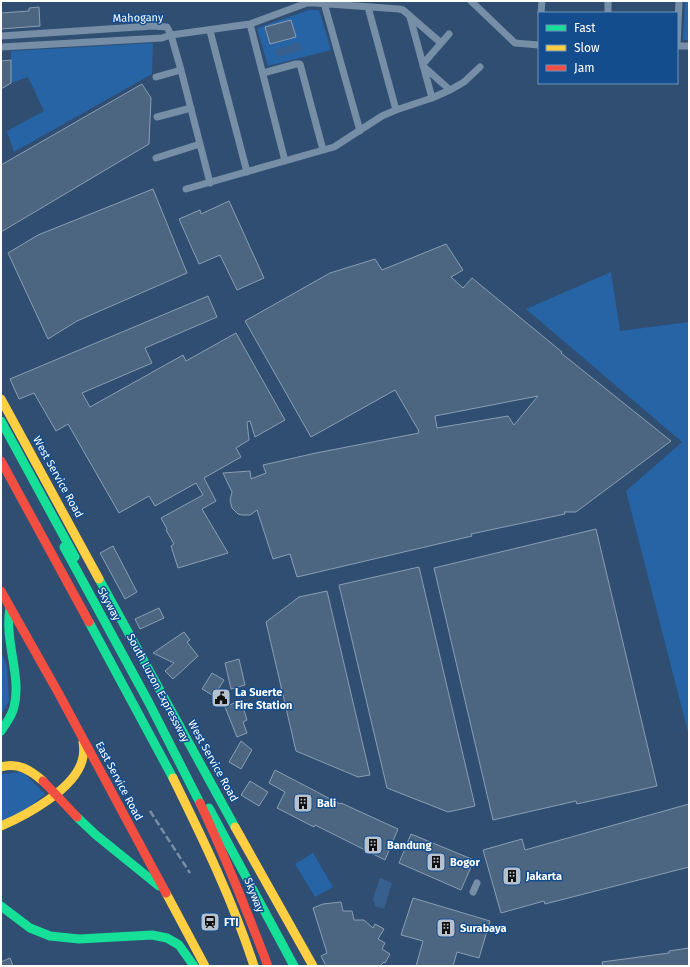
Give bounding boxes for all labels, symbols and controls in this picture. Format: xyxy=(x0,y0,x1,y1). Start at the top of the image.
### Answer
street label: Mahogany xyxy=(113,11,164,25)
legend xyxy=(538,12,678,84)
text: Fast xyxy=(574,21,596,35)
text: Slow xyxy=(574,41,600,55)
text: Jam xyxy=(574,61,594,75)
street label: West Service Road xyxy=(30,434,86,520)
street label: Skyway xyxy=(95,585,124,623)
street label: South Luzon Expressway xyxy=(124,631,192,745)
place label: La Suerte Fire Station xyxy=(235,686,292,712)
public building icon: La Suerte Fire Station xyxy=(210,687,232,709)
street label: West Service Road xyxy=(185,718,241,804)
street label: East Service Road xyxy=(93,739,145,823)
building icon: Bali xyxy=(292,792,314,814)
place label: Bali xyxy=(317,797,336,810)
building icon: Bandung xyxy=(362,834,384,856)
place label: Bandung xyxy=(387,839,432,852)
building icon: Bogor xyxy=(425,851,447,873)
place label: Bogor xyxy=(450,856,480,869)
building icon: Jakarta xyxy=(501,865,523,887)
place label: Jakarta xyxy=(525,870,562,883)
street label: Skyway xyxy=(241,876,267,915)
station icon: FTI xyxy=(199,911,221,933)
place label: FTI xyxy=(224,916,239,929)
building icon: Surabaya xyxy=(435,917,457,939)
place label: Surabaya xyxy=(460,922,506,935)

